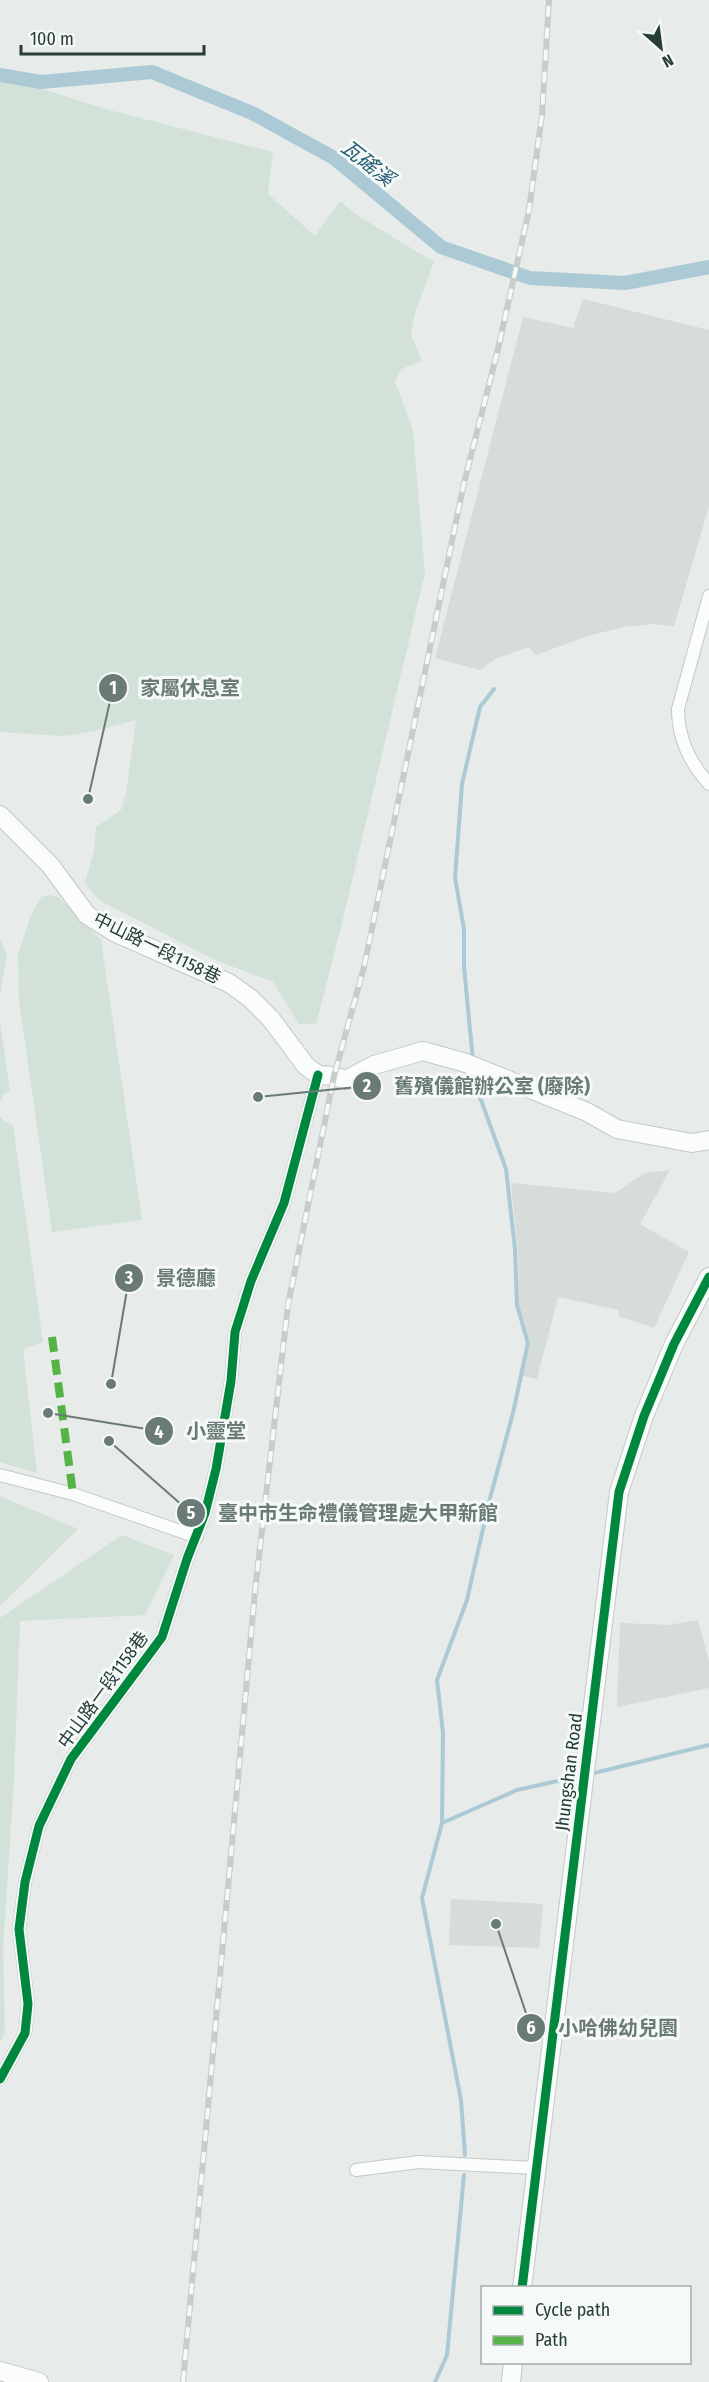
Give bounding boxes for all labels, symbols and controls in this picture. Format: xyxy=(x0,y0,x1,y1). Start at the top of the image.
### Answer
scale bar xyxy=(21,18,204,56)
north arrow xyxy=(631,18,691,78)
text: 100 m xyxy=(30,28,74,50)
text: N xyxy=(659,50,677,71)
water label: 瓦磘溪 xyxy=(337,135,401,193)
callout: 家屬休息室 xyxy=(98,669,252,707)
text: 家屬休息室 xyxy=(140,676,240,700)
text: 1 xyxy=(109,677,117,699)
street label: 中山路一段1158巷 xyxy=(90,908,224,988)
callout: 舊殯儀館辦公室 (廢除) xyxy=(352,1067,603,1105)
text: 舊殯儀館辦公室 (廢除) xyxy=(394,1074,590,1098)
text: 2 xyxy=(362,1075,371,1097)
callout: 景德廳 xyxy=(114,1259,228,1297)
text: 景德廳 xyxy=(156,1266,216,1290)
text: 3 xyxy=(124,1267,134,1289)
callout: 小靈堂 xyxy=(144,1412,258,1450)
text: 小靈堂 xyxy=(186,1419,246,1443)
text: 4 xyxy=(154,1421,164,1443)
callout: 臺中市生命禮儀管理處大甲新館 xyxy=(176,1494,510,1532)
text: 臺中市生命禮儀管理處大甲新館 xyxy=(218,1501,498,1525)
text: 5 xyxy=(187,1502,196,1524)
street label: 中山路一段1158巷 xyxy=(53,1627,153,1753)
street label: Jhungshan Road xyxy=(551,1712,587,1832)
callout: 小哈佛幼兒園 xyxy=(516,2009,690,2047)
text: 小哈佛幼兒園 xyxy=(558,2016,678,2040)
text: 6 xyxy=(526,2017,536,2039)
legend xyxy=(481,2286,691,2364)
text: Cycle path xyxy=(535,2299,610,2321)
text: Path xyxy=(535,2329,568,2351)

